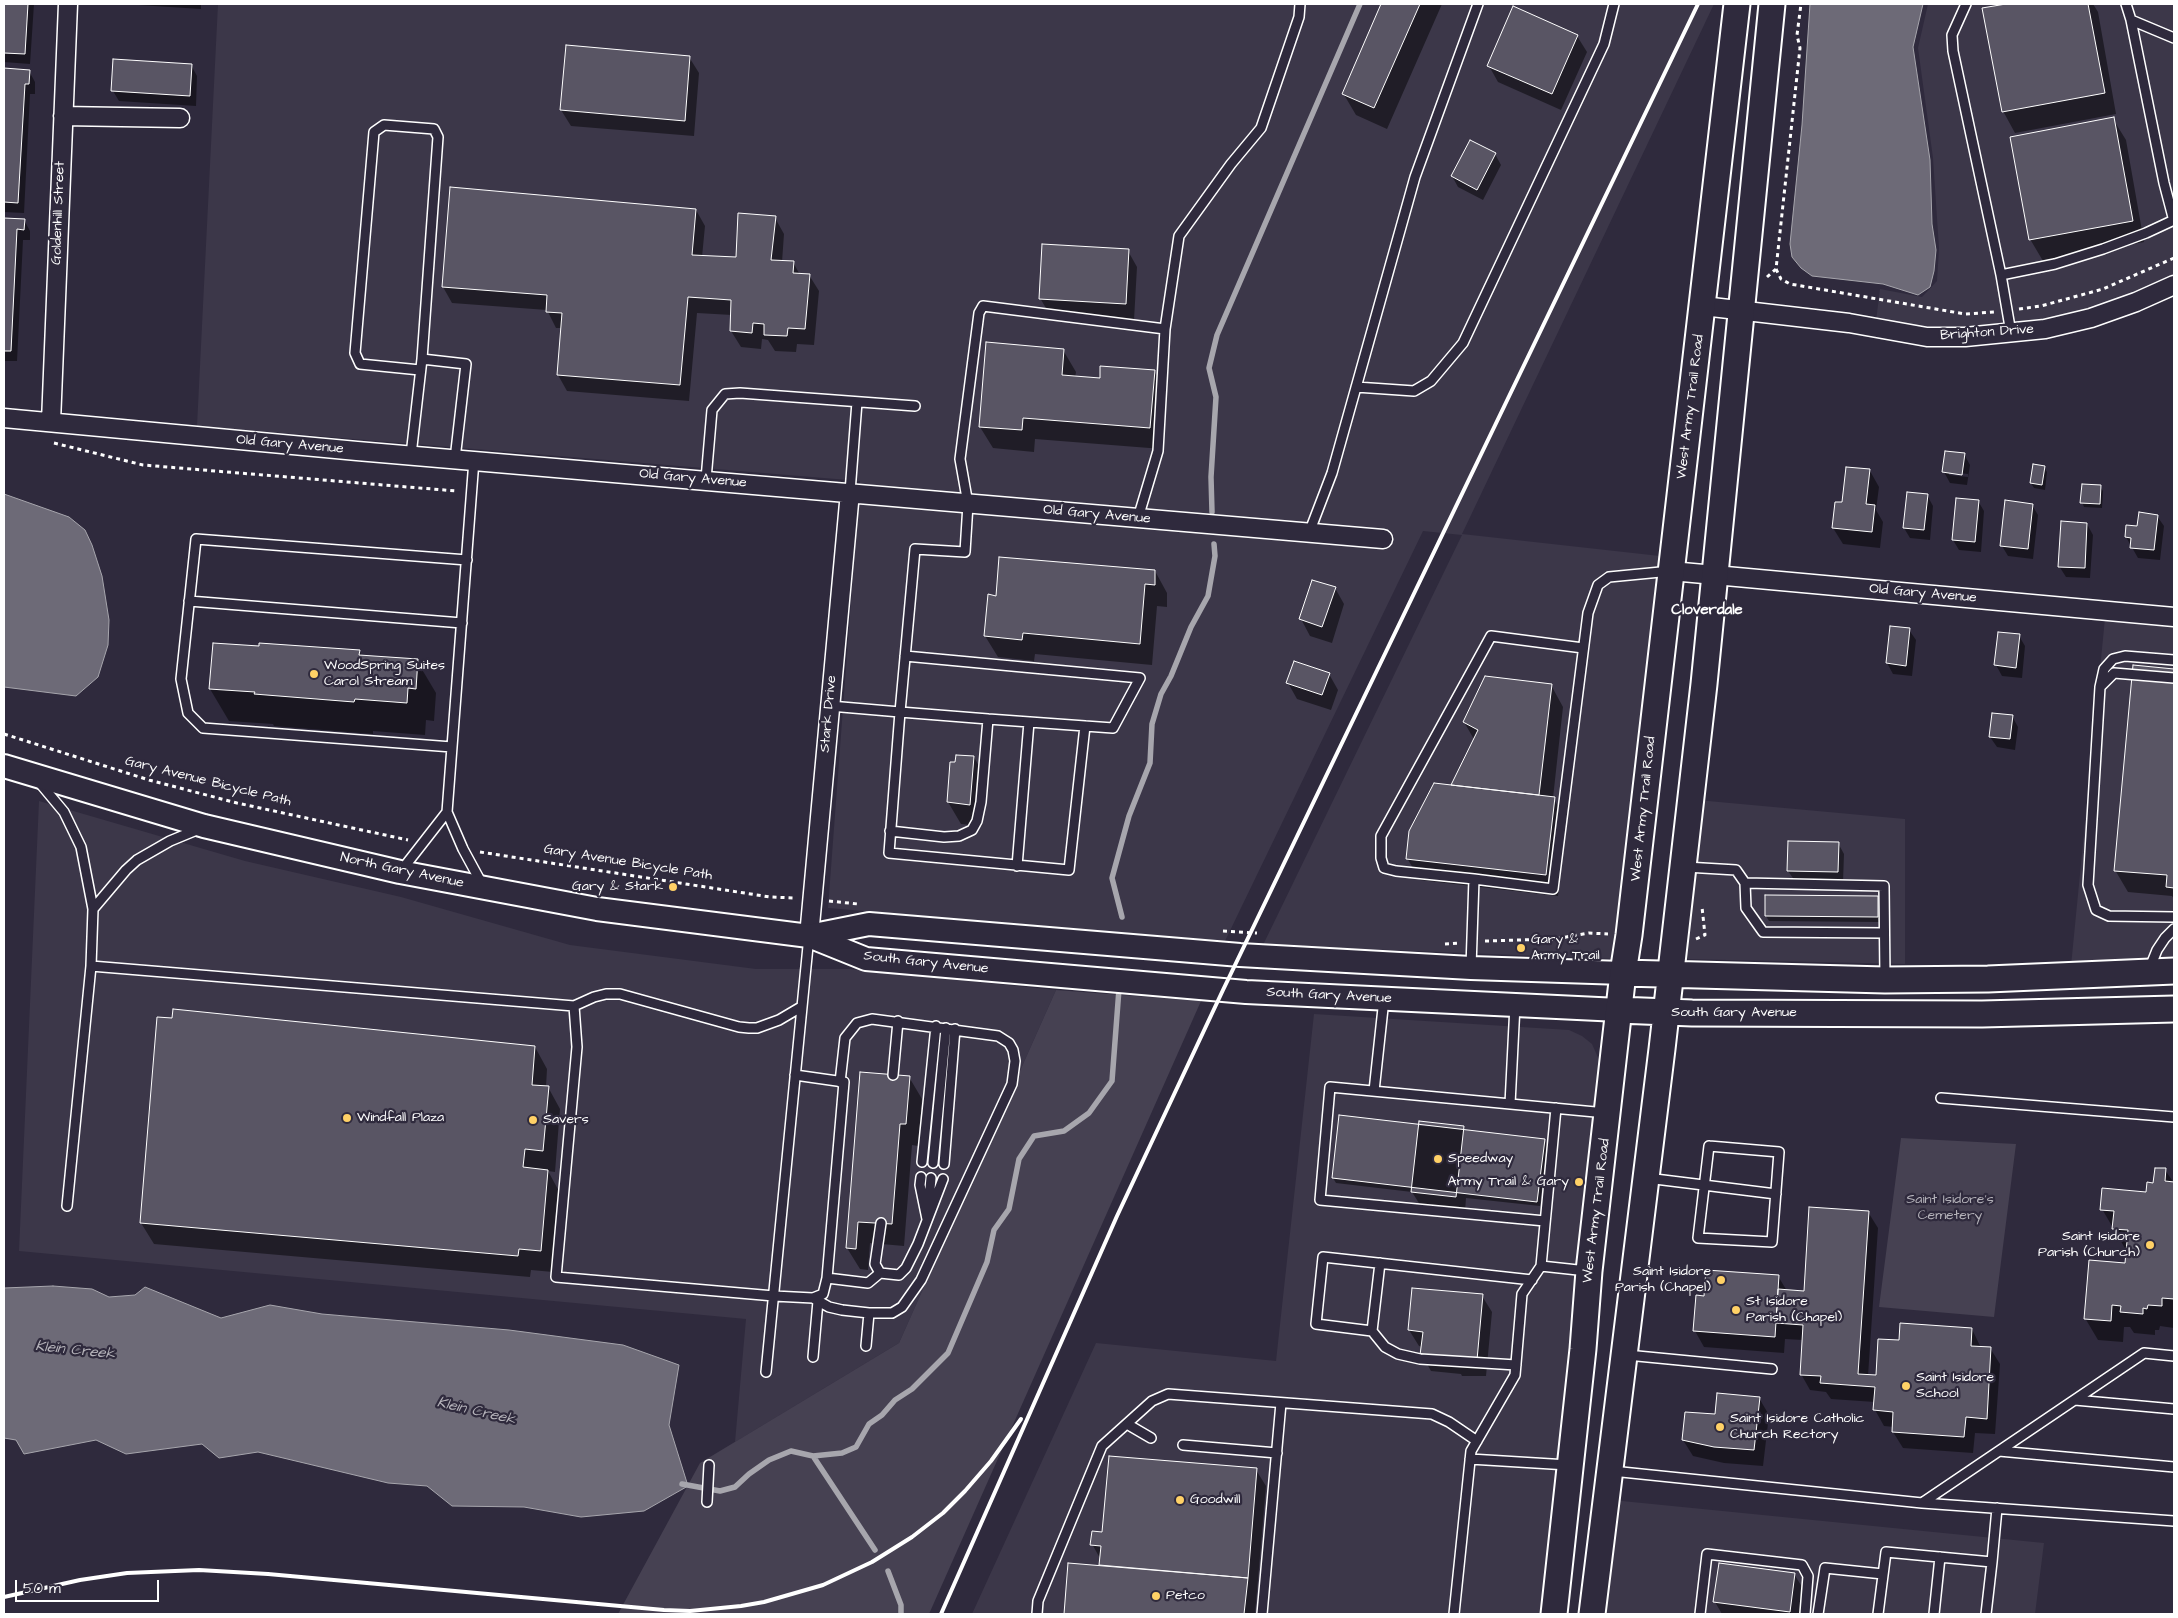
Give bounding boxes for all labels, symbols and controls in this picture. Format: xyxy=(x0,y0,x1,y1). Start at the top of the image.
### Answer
street label: Goldenhill Street xyxy=(49,161,69,265)
street label: Brighton Drive xyxy=(1940,321,2034,345)
street label: West Army Trail Road xyxy=(1674,334,1708,480)
street label: Old Gary Avenue xyxy=(236,432,344,458)
street label: Old Gary Avenue xyxy=(639,466,747,492)
street label: Old Gary Avenue xyxy=(1043,502,1151,528)
street label: Old Gary Avenue xyxy=(1869,581,1977,607)
district label: Cloverdale xyxy=(1671,602,1743,620)
place label: WoodSpring Suites Carol Stream xyxy=(324,658,445,690)
marker: WoodSpring Suites Carol Stream xyxy=(308,668,320,680)
street label: Stark Drive xyxy=(817,675,841,753)
street label: West Army Trail Road xyxy=(1628,736,1660,882)
street label: Gary Avenue Bicycle Path xyxy=(123,753,293,811)
street label: Gary Avenue Bicycle Path xyxy=(543,841,713,885)
street label: North Gary Avenue xyxy=(339,850,465,892)
place label: Gary & Stark xyxy=(572,879,663,895)
marker: Gary & Stark xyxy=(667,881,679,893)
place label: Gary & Army Trail xyxy=(1531,932,1600,964)
marker: Gary & Army Trail xyxy=(1515,942,1527,954)
street label: South Gary Avenue xyxy=(863,948,989,978)
street label: South Gary Avenue xyxy=(1266,984,1392,1008)
street label: South Gary Avenue xyxy=(1671,1005,1797,1021)
place label: Windfall Plaza xyxy=(357,1110,444,1126)
marker: Windfall Plaza xyxy=(341,1112,353,1124)
place label: Savers xyxy=(543,1112,589,1128)
marker: Savers xyxy=(527,1114,539,1126)
street label: West Army Trail Road xyxy=(1580,1138,1614,1284)
place label: Speedway xyxy=(1448,1151,1513,1167)
marker: Speedway xyxy=(1432,1153,1444,1165)
place label: Army Trail & Gary xyxy=(1447,1174,1569,1190)
marker: Army Trail & Gary xyxy=(1573,1176,1585,1188)
park label: Saint Isidore's Cemetery xyxy=(1906,1192,1994,1224)
place label: Saint Isidore Parish (Church) xyxy=(2038,1229,2140,1262)
marker: Saint Isidore Parish (Church) xyxy=(2144,1239,2156,1251)
place label: Saint Isidore Parish (Chapel) xyxy=(1615,1264,1711,1296)
marker: Saint Isidore Parish (Chapel) xyxy=(1715,1274,1727,1286)
place label: St Isidore Parish (Chapel) xyxy=(1746,1294,1842,1326)
marker: St Isidore Parish (Chapel) xyxy=(1730,1304,1742,1316)
water label: Klein Creek xyxy=(34,1338,116,1364)
place label: Saint Isidore School xyxy=(1916,1370,1994,1402)
marker: Saint Isidore School xyxy=(1900,1380,1912,1392)
water label: Klein Creek xyxy=(435,1394,517,1430)
place label: Saint Isidore Catholic Church Rectory xyxy=(1730,1411,1864,1444)
marker: Saint Isidore Catholic Church Rectory xyxy=(1714,1421,1726,1433)
place label: Goodwill xyxy=(1190,1492,1240,1508)
marker: Goodwill xyxy=(1174,1494,1186,1506)
scale bar xyxy=(18,1570,161,1602)
text: 50 m xyxy=(23,1578,61,1599)
place label: Petco xyxy=(1166,1588,1205,1604)
marker: Petco xyxy=(1150,1590,1162,1602)

